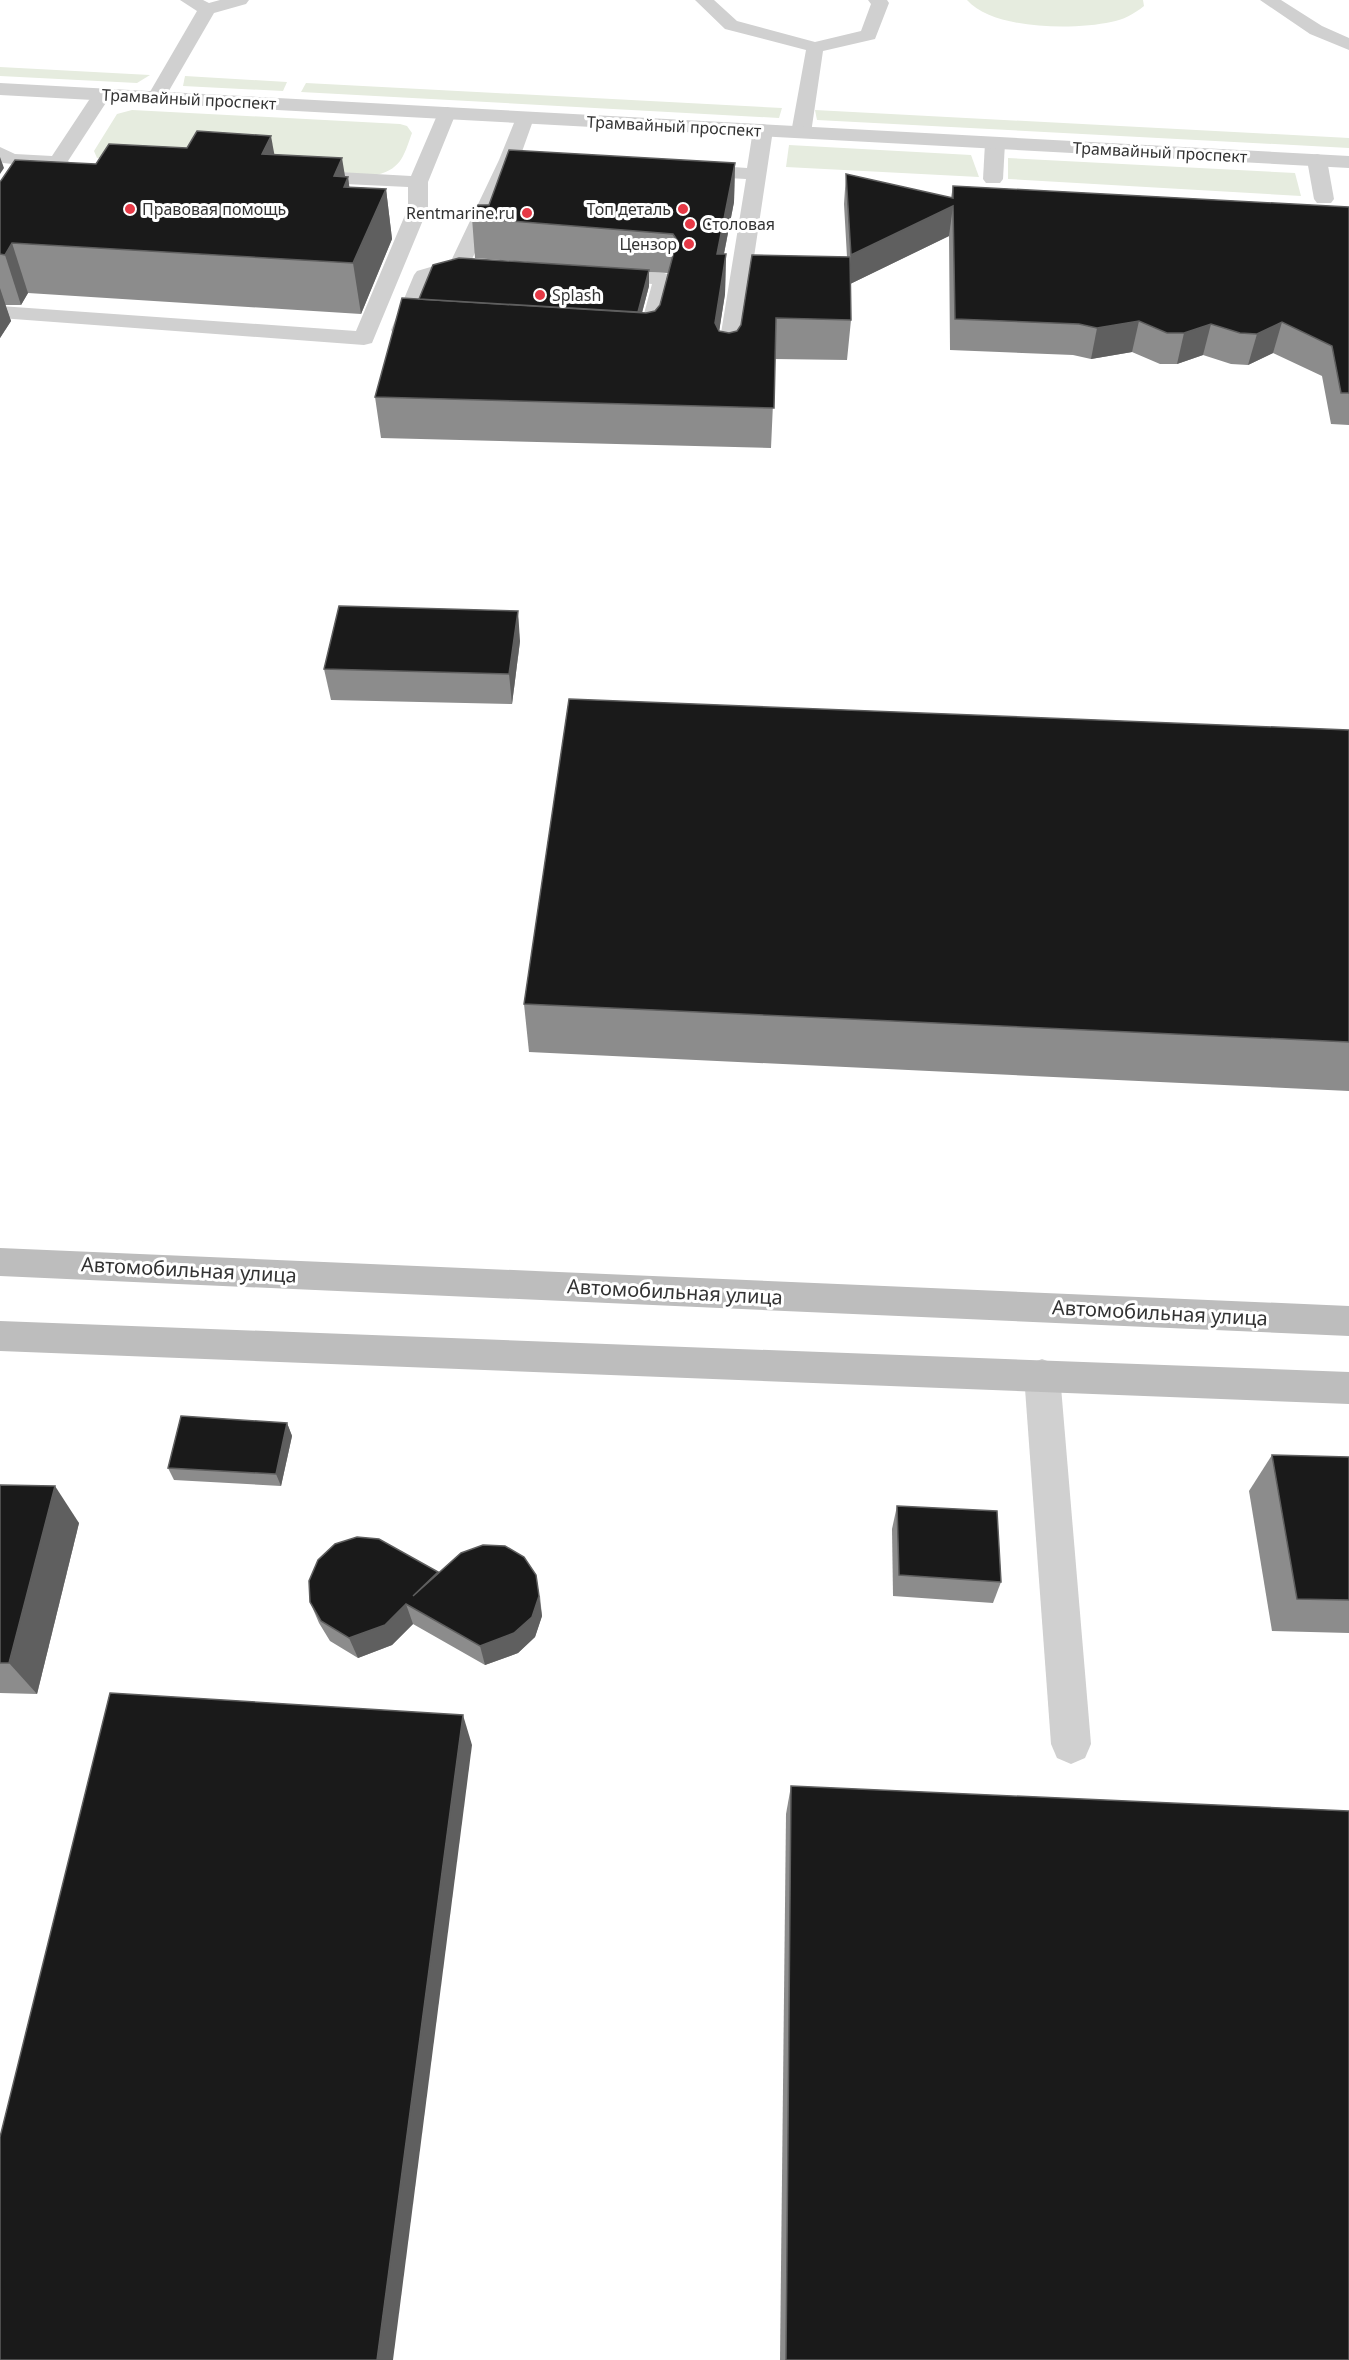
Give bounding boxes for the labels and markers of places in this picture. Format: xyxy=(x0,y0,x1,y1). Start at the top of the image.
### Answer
place label: Правовая помощь xyxy=(142,198,286,220)
place label: Топ деталь xyxy=(587,198,671,220)
marker: Правовая помощь xyxy=(123,202,137,216)
place label: Rentmarine.ru xyxy=(406,202,515,224)
marker: Топ деталь xyxy=(676,202,690,216)
marker: Rentmarine.ru xyxy=(520,206,534,220)
place label: Столовая xyxy=(702,213,775,235)
marker: Столовая xyxy=(683,217,697,231)
place label: Цензор xyxy=(619,233,677,255)
marker: Цензор xyxy=(682,237,696,251)
place label: Splash xyxy=(552,284,601,306)
marker: Splash xyxy=(533,288,547,302)

